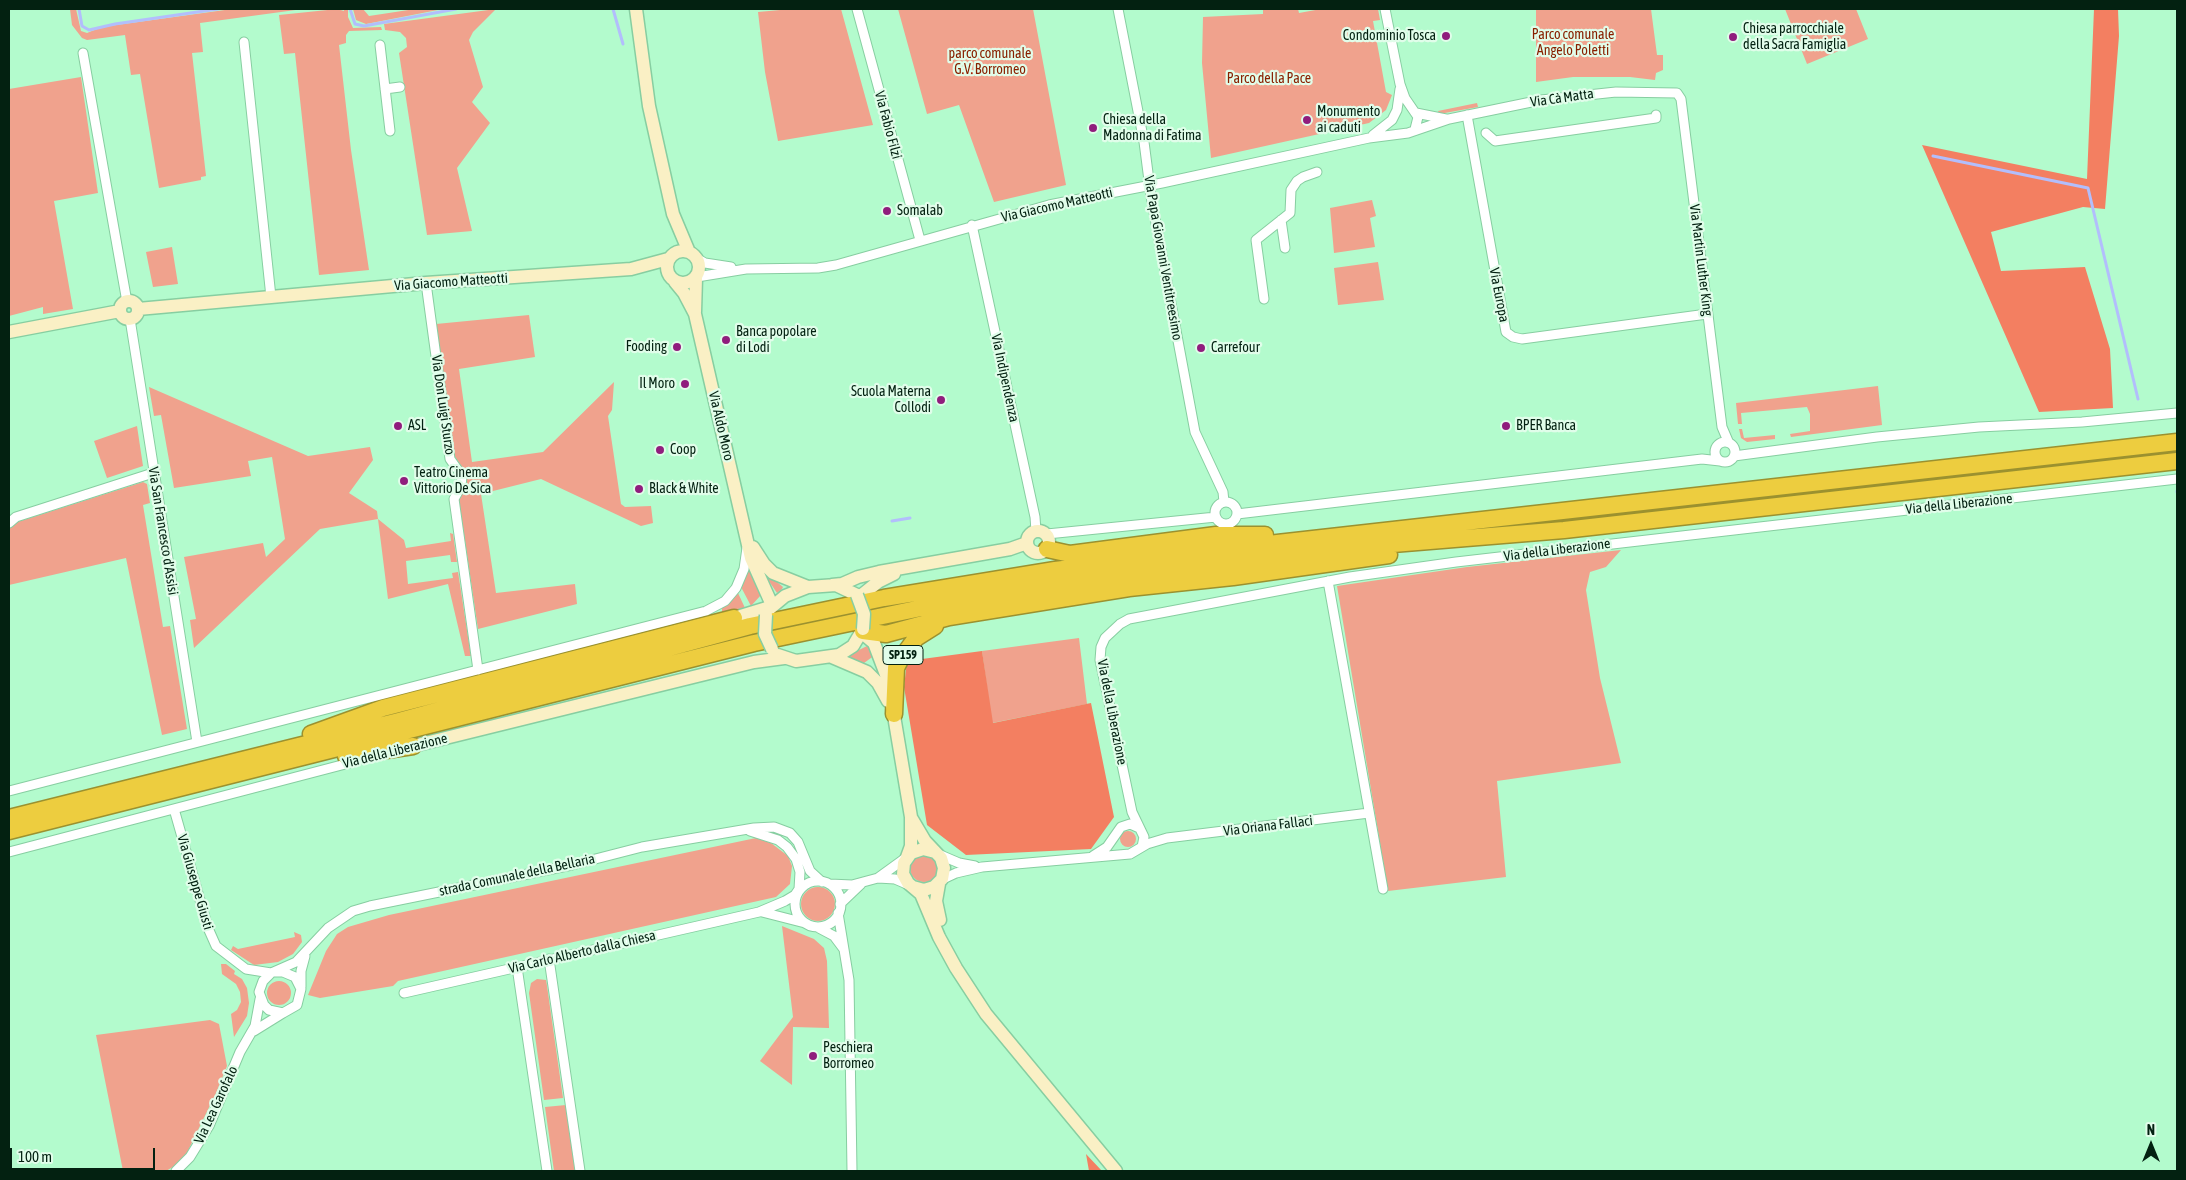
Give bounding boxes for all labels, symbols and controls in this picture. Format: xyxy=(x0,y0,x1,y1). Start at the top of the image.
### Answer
place label: Chiesa parrocchiale della Sacra Famiglia xyxy=(1743,21,1846,54)
park label: Parco comunale Angelo Poletti xyxy=(1532,27,1614,59)
place label: Condominio Tosca xyxy=(1343,28,1436,44)
marker: Condominio Tosca xyxy=(1440,30,1452,42)
marker: Chiesa parrocchiale della Sacra Famiglia xyxy=(1727,31,1739,43)
park label: parco comunale G.V. Borromeo xyxy=(949,46,1031,78)
park label: Parco della Pace xyxy=(1227,71,1311,87)
street label: Via Cà Matta xyxy=(1529,85,1595,111)
street label: Via Fabio Filzi xyxy=(871,89,905,161)
place label: Monumento ai caduti xyxy=(1317,104,1380,136)
place label: Chiesa della Madonna di Fatima xyxy=(1103,112,1202,144)
marker: Monumento ai caduti xyxy=(1301,114,1313,126)
marker: Chiesa della Madonna di Fatima xyxy=(1087,122,1099,134)
street label: Via Papa Giovanni Ventitreesimo xyxy=(1140,174,1186,342)
street label: Via Giacomo Matteotti xyxy=(1000,184,1114,226)
place label: Somalab xyxy=(897,203,943,219)
street label: Via Martin Luther King xyxy=(1686,203,1716,317)
marker: Somalab xyxy=(881,205,893,217)
street label: Via Europa xyxy=(1485,266,1513,324)
street label: Via Giacomo Matteotti xyxy=(394,270,508,294)
place label: Banca popolare di Lodi xyxy=(736,324,817,357)
street label: Via Indipendenza xyxy=(987,332,1023,424)
marker: Banca popolare di Lodi xyxy=(720,334,732,346)
place label: Fooding xyxy=(626,339,667,355)
place label: Carrefour xyxy=(1211,340,1260,356)
marker: Fooding xyxy=(671,341,683,353)
marker: Carrefour xyxy=(1195,342,1207,354)
street label: Via Don Luigi Sturzo xyxy=(428,354,458,456)
place label: Il Moro xyxy=(639,376,675,392)
marker: Il Moro xyxy=(679,378,691,390)
place label: Scuola Materna Collodi xyxy=(851,384,931,417)
street label: Via Aldo Moro xyxy=(705,390,737,462)
marker: Scuola Materna Collodi xyxy=(935,394,947,406)
place label: ASL xyxy=(408,418,426,434)
place label: BPER Banca xyxy=(1516,418,1576,434)
marker: ASL xyxy=(392,420,404,432)
marker: BPER Banca xyxy=(1500,420,1512,432)
place label: Coop xyxy=(670,442,696,458)
marker: Coop xyxy=(654,444,666,456)
place label: Teatro Cinema Vittorio De Sica xyxy=(414,465,491,498)
street label: Via San Francesco d'Assisi xyxy=(145,466,181,596)
marker: Teatro Cinema Vittorio De Sica xyxy=(398,475,410,487)
place label: Black & White xyxy=(649,481,719,497)
marker: Black & White xyxy=(633,483,645,495)
street label: Via della Liberazione xyxy=(1905,490,2013,518)
street label: Via della Liberazione xyxy=(1503,535,1611,565)
road number: SP159 xyxy=(883,646,923,664)
street label: Via della Liberazione xyxy=(1094,658,1130,766)
street label: Via della Liberazione xyxy=(341,730,449,772)
street label: Via Oriana Fallaci xyxy=(1222,812,1314,840)
street label: Via Giuseppe Giusti xyxy=(173,832,217,932)
street label: strada Comunale della Bellaria xyxy=(438,850,596,900)
street label: Via Carlo Alberto dalla Chiesa xyxy=(507,927,657,977)
place label: Peschiera Borromeo xyxy=(823,1040,874,1072)
marker: Peschiera Borromeo xyxy=(807,1050,819,1062)
street label: Via Lea Garofalo xyxy=(191,1063,241,1147)
north arrow xyxy=(2126,1120,2176,1170)
text: N xyxy=(2147,1122,2155,1138)
scale bar xyxy=(12,1138,158,1170)
text: 100 m xyxy=(18,1148,52,1165)

